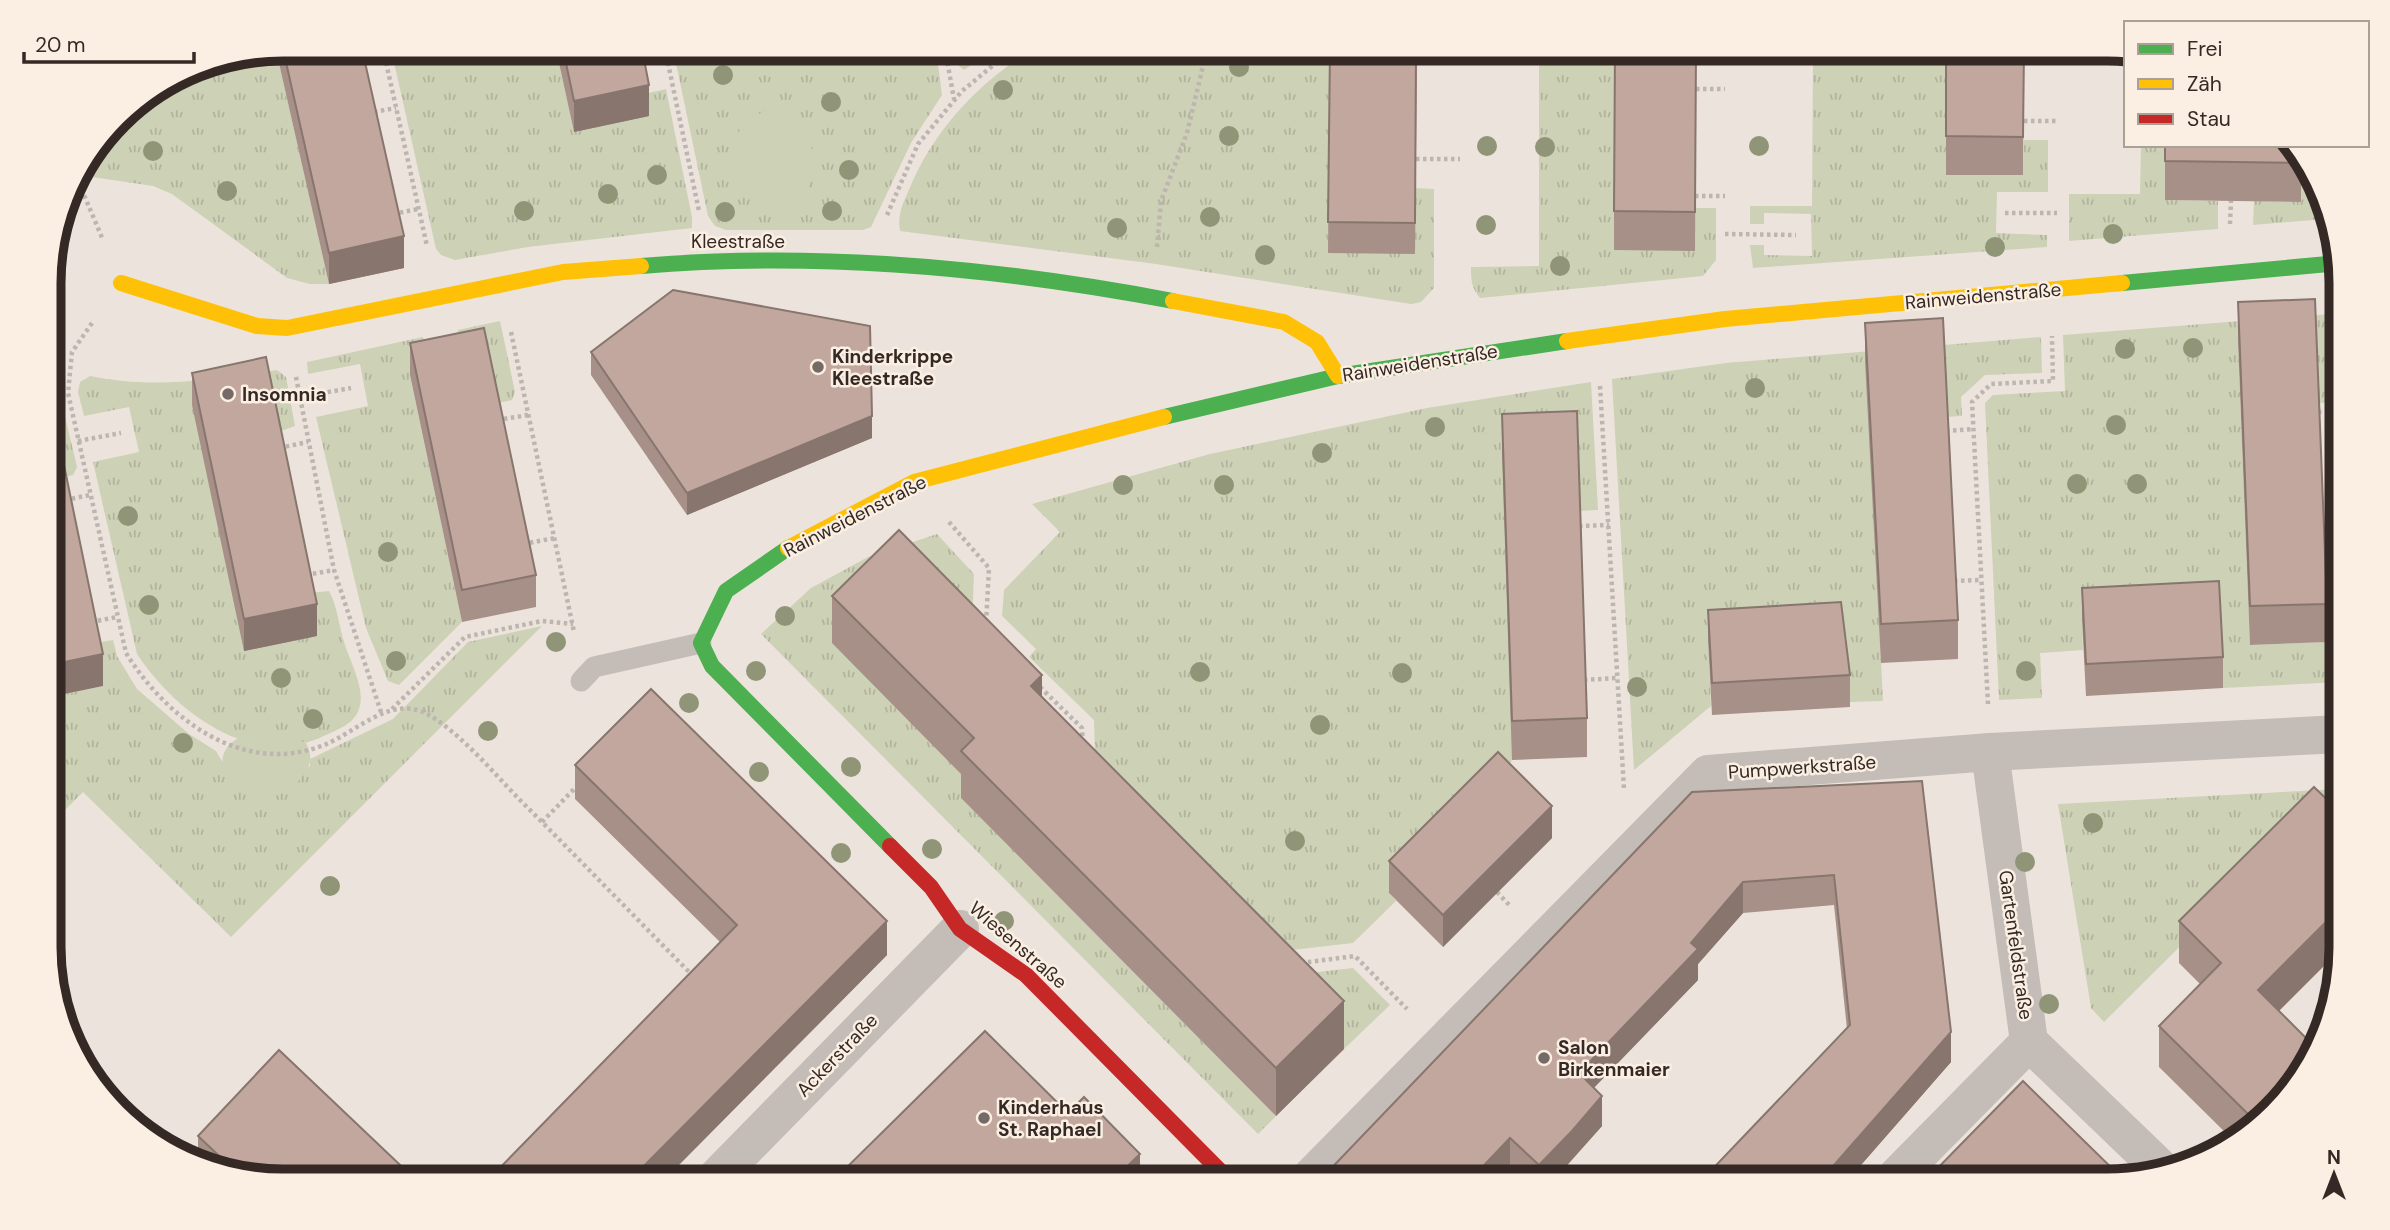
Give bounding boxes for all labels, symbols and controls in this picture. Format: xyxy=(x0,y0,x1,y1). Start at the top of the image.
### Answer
scale bar xyxy=(24,21,194,65)
legend xyxy=(2124,21,2369,147)
text: 20 m xyxy=(35,31,86,59)
text: Frei xyxy=(2187,35,2223,63)
text: Zäh xyxy=(2187,70,2222,98)
text: Stau xyxy=(2187,105,2231,133)
street label: Kleestraße xyxy=(691,229,785,254)
street label: Rainweidenstraße xyxy=(1904,277,2062,315)
street label: Rainweidenstraße xyxy=(1341,338,1499,388)
place label: Kinderkrippe Kleestraße xyxy=(832,344,953,391)
marker: Kinderkrippe Kleestraße xyxy=(810,359,826,375)
place label: Insomnia xyxy=(242,382,327,407)
marker: Insomnia xyxy=(220,386,236,402)
street label: Rainweidenstraße xyxy=(779,469,931,563)
street label: Pumpwerkstraße xyxy=(1727,749,1877,785)
street label: Gartenfeldstraße xyxy=(1993,869,2039,1021)
street label: Wiesenstraße xyxy=(964,896,1072,994)
street label: Ackerstraße xyxy=(791,1008,883,1102)
place label: Salon Birkenmaier xyxy=(1558,1035,1670,1082)
marker: Salon Birkenmaier xyxy=(1536,1050,1552,1066)
place label: Kinderhaus St. Raphael xyxy=(998,1095,1104,1142)
marker: Kinderhaus St. Raphael xyxy=(976,1110,992,1126)
north arrow xyxy=(2299,1139,2369,1209)
text: N xyxy=(2327,1145,2341,1170)

